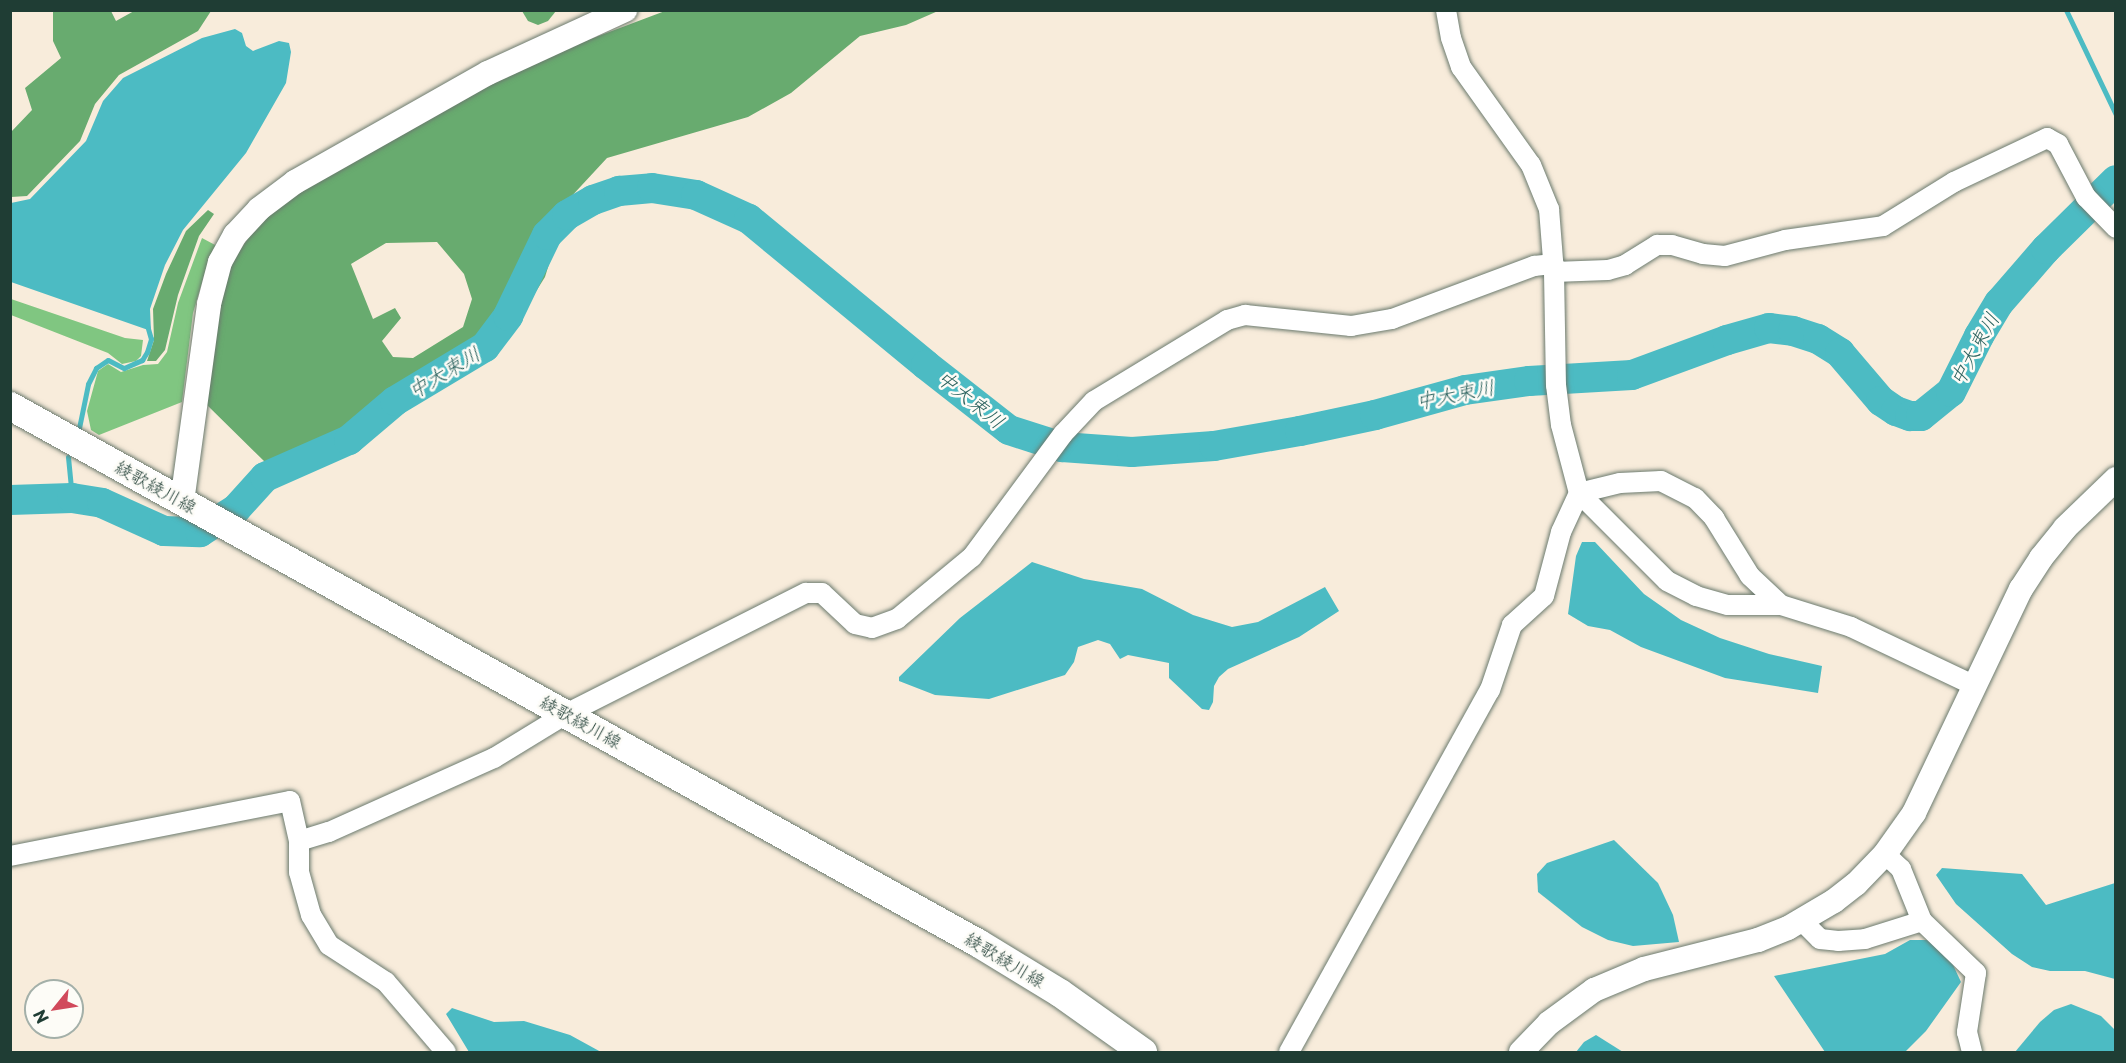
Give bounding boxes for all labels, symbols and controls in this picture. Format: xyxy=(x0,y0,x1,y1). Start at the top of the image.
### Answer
water label: 中大束川 xyxy=(1944,308,2004,390)
water label: 中大束川 xyxy=(404,341,484,403)
water label: 中大束川 xyxy=(932,365,1010,433)
water label: 中大束川 xyxy=(1413,375,1497,413)
street label: 綾歌綾川線 xyxy=(111,456,201,518)
street label: 綾歌綾川線 xyxy=(536,691,626,753)
street label: 綾歌綾川線 xyxy=(961,928,1049,992)
north arrow xyxy=(24,979,84,1039)
text: N xyxy=(27,1006,54,1028)

